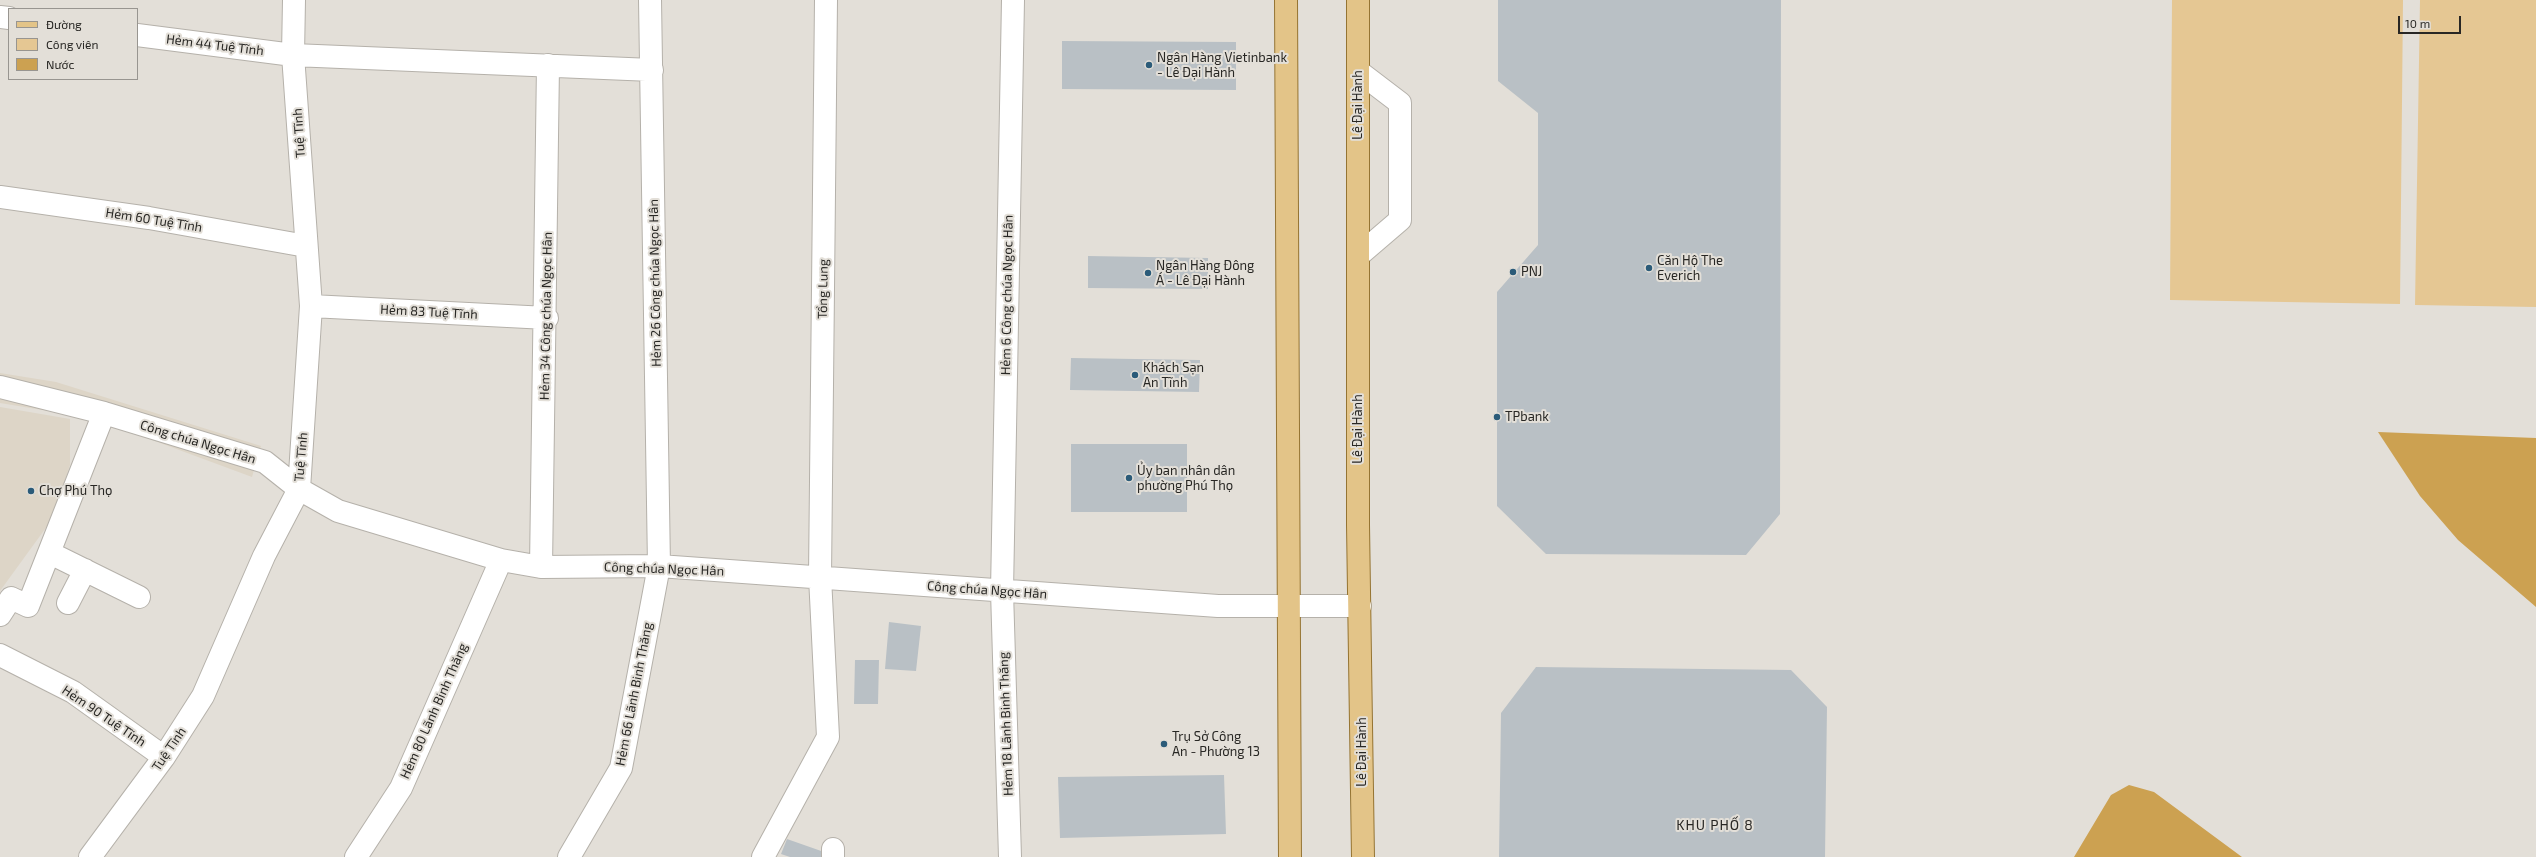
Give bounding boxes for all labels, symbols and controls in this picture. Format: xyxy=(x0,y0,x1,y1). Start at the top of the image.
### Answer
legend xyxy=(8,8,138,80)
scale bar xyxy=(2400,8,2463,34)
text: 10 m xyxy=(2405,16,2430,30)
text: Đường xyxy=(46,17,82,31)
street label: Hẻm 44 Tuệ Tĩnh xyxy=(165,31,265,59)
text: Công viên xyxy=(46,37,99,51)
place label: Ngân Hàng Vietinbank - Lê Đại Hành xyxy=(1157,50,1287,81)
text: Nước xyxy=(46,57,74,71)
marker: Ngân Hàng Vietinbank - Lê Đại Hành xyxy=(1144,60,1154,70)
street label: Lê Đại Hành xyxy=(1350,70,1366,140)
street label: Tuệ Tĩnh xyxy=(289,108,309,158)
street label: Hẻm 26 Công chúa Ngọc Hân xyxy=(646,199,664,367)
street label: Hẻm 60 Tuệ Tĩnh xyxy=(105,205,203,235)
street label: Hẻm 6 Công chúa Ngọc Hân xyxy=(998,215,1016,375)
street label: Hẻm 34 Công chúa Ngọc Hân xyxy=(537,232,555,400)
place label: Căn Hộ The Everich xyxy=(1657,253,1723,284)
place label: Ngân Hàng Đông Á - Lê Đại Hành xyxy=(1156,258,1254,289)
street label: Tổng Lung xyxy=(815,259,831,319)
marker: Căn Hộ The Everich xyxy=(1644,263,1654,273)
place label: PNJ xyxy=(1521,264,1542,280)
marker: PNJ xyxy=(1508,267,1518,277)
marker: Ngân Hàng Đông Á - Lê Đại Hành xyxy=(1143,268,1153,278)
street label: Hẻm 83 Tuệ Tĩnh xyxy=(380,302,478,322)
place label: Khách Sạn An Tĩnh xyxy=(1143,360,1204,391)
marker: Khách Sạn An Tĩnh xyxy=(1130,370,1140,380)
street label: Lê Đại Hành xyxy=(1350,394,1366,464)
place label: TPbank xyxy=(1505,409,1549,425)
marker: TPbank xyxy=(1492,412,1502,422)
street label: Công chúa Ngọc Hân xyxy=(138,417,258,467)
street label: Tuệ Tĩnh xyxy=(291,432,311,482)
place label: Ủy ban nhân dân phường Phú Thọ xyxy=(1137,463,1235,494)
marker: Ủy ban nhân dân phường Phú Thọ xyxy=(1124,473,1134,483)
place label: Chợ Phú Thọ xyxy=(39,483,112,499)
marker: Chợ Phú Thọ xyxy=(26,486,36,496)
street label: Công chúa Ngọc Hân xyxy=(604,559,724,579)
street label: Công chúa Ngọc Hân xyxy=(926,578,1048,602)
street label: Hẻm 66 Lãnh Binh Thăng xyxy=(612,621,656,767)
street label: Hẻm 80 Lãnh Binh Thăng xyxy=(397,641,471,781)
street label: Hẻm 18 Lãnh Binh Thăng xyxy=(996,652,1016,796)
street label: Hẻm 90 Tuệ Tĩnh xyxy=(59,682,149,750)
street label: Lê Đại Hành xyxy=(1354,717,1370,787)
street label: Tuệ Tĩnh xyxy=(149,724,189,774)
place label: Trụ Sở Công An - Phường 13 xyxy=(1172,729,1260,760)
marker: Trụ Sở Công An - Phường 13 xyxy=(1159,739,1169,749)
district label: KHU PHỐ 8 xyxy=(1676,817,1754,833)

